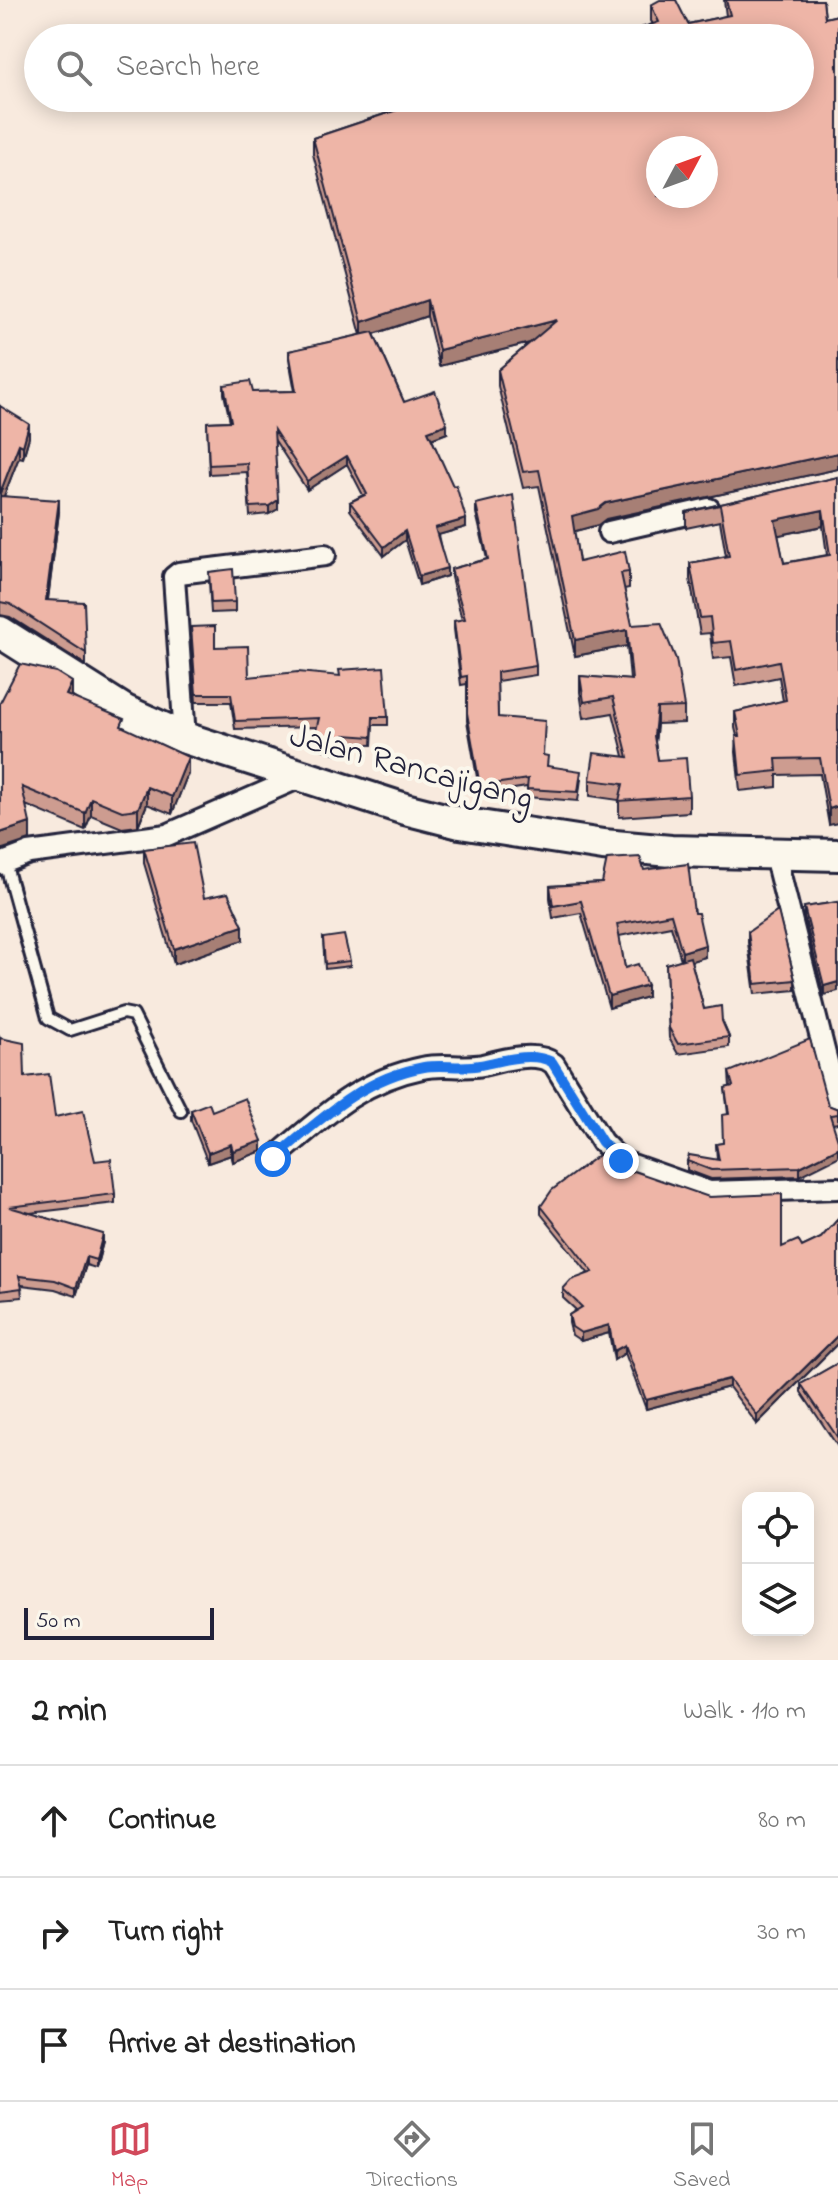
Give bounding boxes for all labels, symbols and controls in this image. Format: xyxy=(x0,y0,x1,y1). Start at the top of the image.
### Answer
search box xyxy=(24,24,814,112)
icon: search xyxy=(52,46,96,90)
text: Search here xyxy=(116,46,260,90)
north arrow xyxy=(646,136,718,208)
street label: Jalan Rancajigang xyxy=(284,712,538,825)
route start xyxy=(255,1141,291,1177)
route end xyxy=(603,1143,639,1179)
map controls xyxy=(742,1492,814,1636)
button: locate xyxy=(742,1492,814,1564)
button: layers xyxy=(742,1564,814,1636)
scale bar xyxy=(24,1604,214,1640)
text: 50 m xyxy=(36,1606,81,1638)
text: 2 min xyxy=(32,1687,107,1737)
text: Walk · 110 m xyxy=(683,1693,806,1731)
icon: ahead xyxy=(32,1799,76,1843)
text: Continue xyxy=(108,1799,216,1843)
text: 80 m xyxy=(758,1802,806,1840)
icon: right xyxy=(32,1911,76,1955)
text: Turn right xyxy=(108,1911,223,1955)
text: 30 m xyxy=(757,1914,806,1952)
icon: arrive xyxy=(32,2023,76,2067)
text: Arrive at destination xyxy=(108,2023,356,2067)
tab: Map xyxy=(108,2117,152,2197)
tab: Directions xyxy=(367,2117,458,2197)
tab: Saved xyxy=(673,2117,730,2197)

